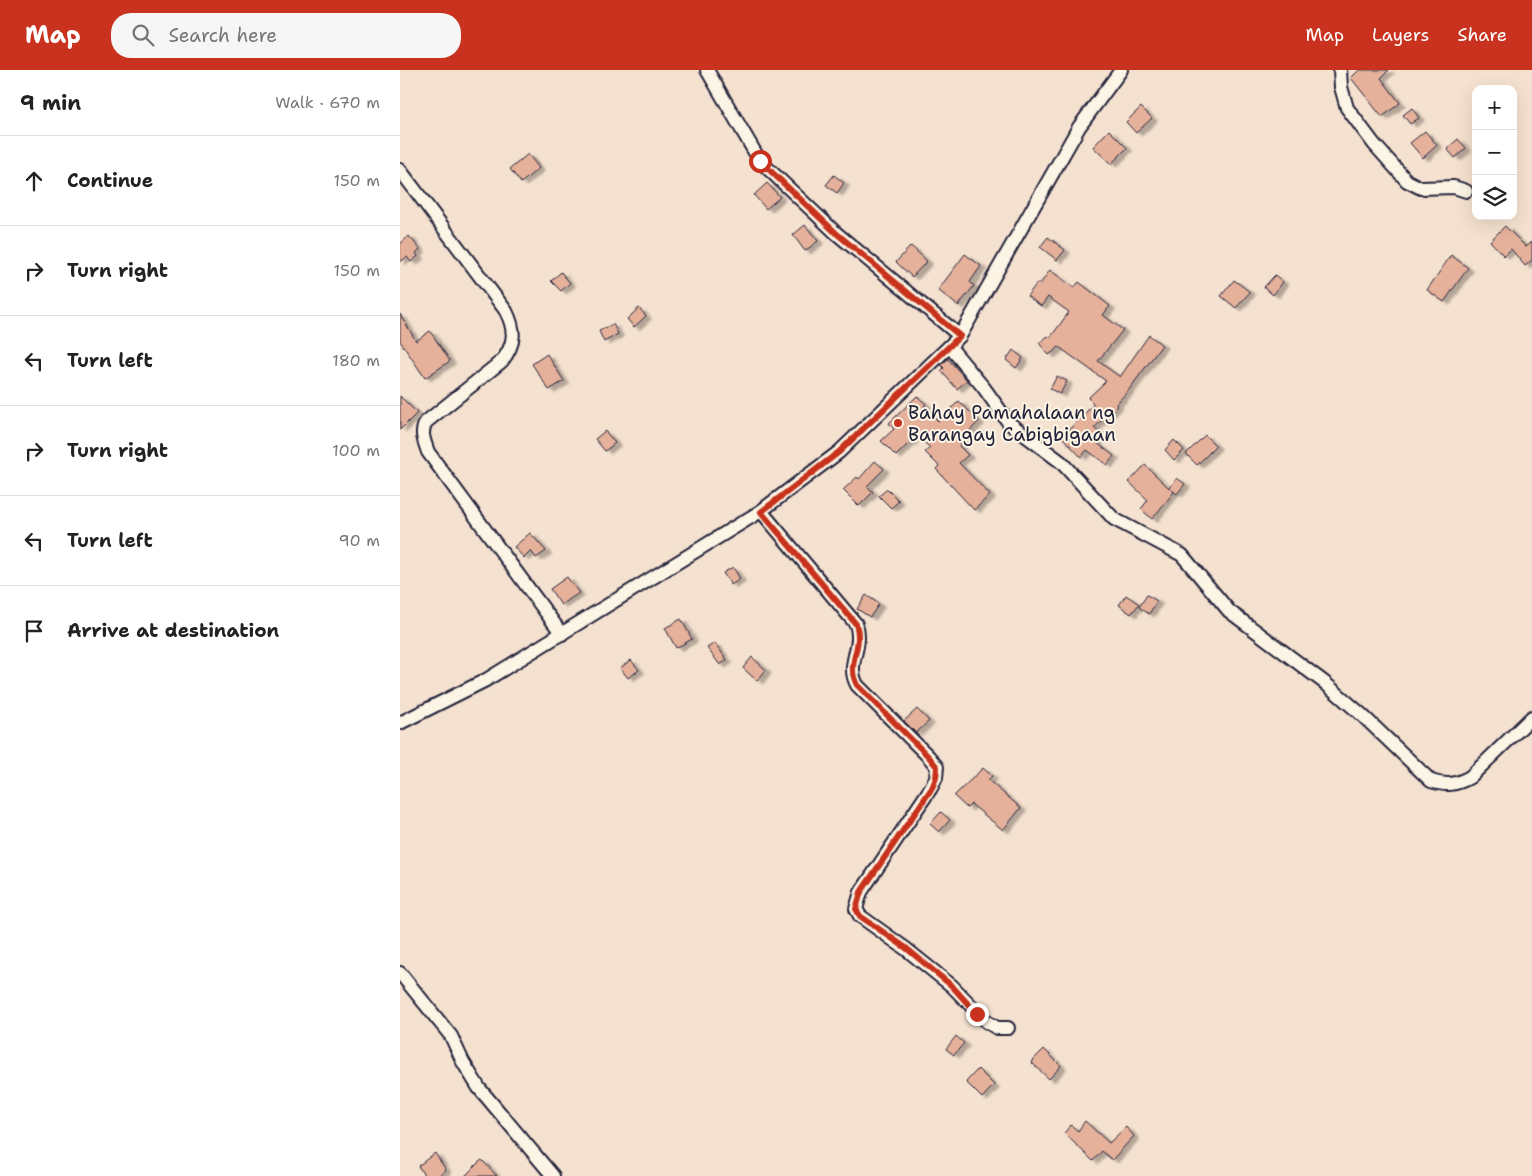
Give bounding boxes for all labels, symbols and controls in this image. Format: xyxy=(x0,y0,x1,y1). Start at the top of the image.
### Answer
search box xyxy=(111,13,461,58)
text: Map xyxy=(25,19,81,51)
icon: search xyxy=(129,21,157,49)
text: Search here xyxy=(169,23,277,48)
text: Map xyxy=(1306,23,1344,47)
text: Layers xyxy=(1372,23,1429,47)
text: Share xyxy=(1457,23,1507,47)
map controls xyxy=(1472,85,1517,220)
button: + xyxy=(1472,85,1517,130)
text: 9 min xyxy=(20,89,81,117)
text: Walk · 670 m xyxy=(275,92,380,113)
button: − xyxy=(1472,130,1517,175)
route start xyxy=(749,150,772,173)
icon: ahead xyxy=(20,167,48,195)
text: Continue xyxy=(67,168,153,193)
text: 150 m xyxy=(333,170,380,191)
button: layers xyxy=(1472,175,1517,220)
icon: right xyxy=(20,257,48,285)
text: Turn right xyxy=(67,258,168,283)
text: 150 m xyxy=(333,260,380,281)
icon: left xyxy=(20,347,48,375)
text: Turn left xyxy=(67,348,153,373)
text: 180 m xyxy=(332,350,380,371)
place label: Bahay Pamahalaan ng Barangay Cabigbigaan xyxy=(908,400,1116,447)
marker: Bahay Pamahalaan ng Barangay Cabigbigaan xyxy=(892,417,904,429)
icon: right xyxy=(20,437,48,465)
text: Turn right xyxy=(67,438,168,463)
text: 100 m xyxy=(332,440,380,461)
icon: left xyxy=(20,527,48,555)
text: Turn left xyxy=(67,528,153,553)
text: 90 m xyxy=(339,530,380,551)
icon: arrive xyxy=(20,617,48,645)
text: Arrive at destination xyxy=(67,618,279,643)
route end xyxy=(966,1003,989,1026)

